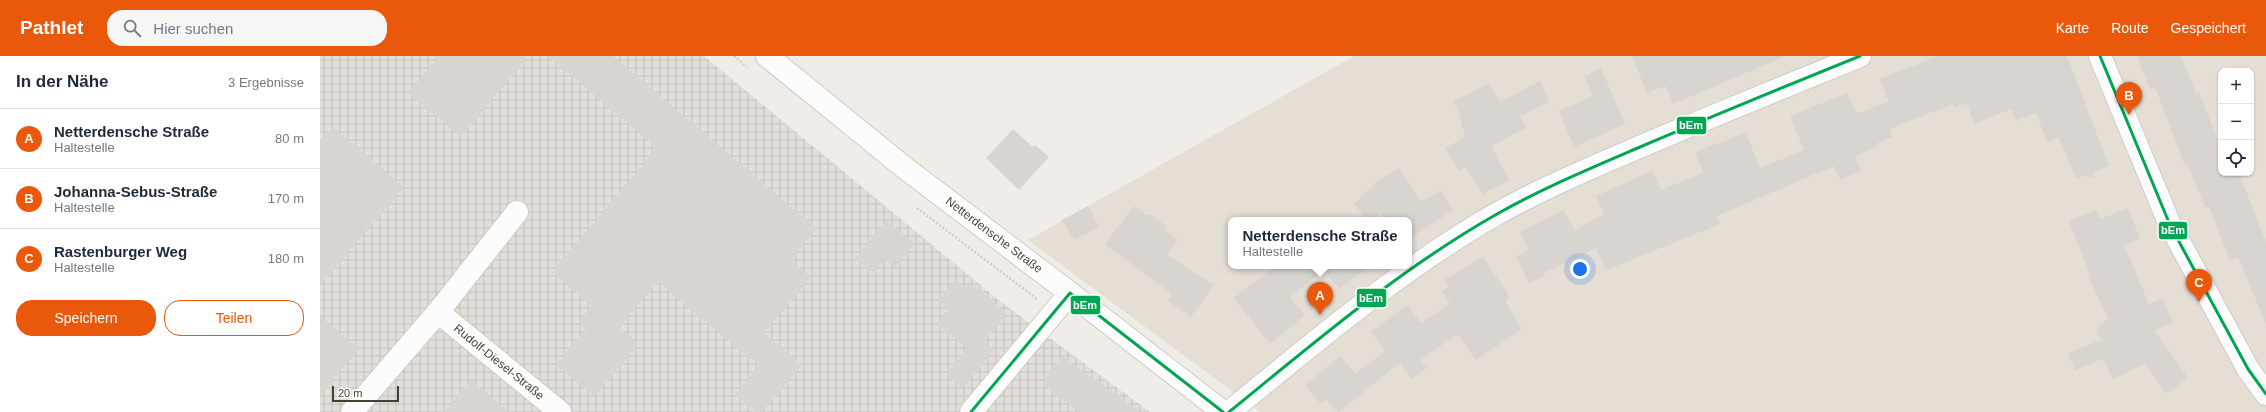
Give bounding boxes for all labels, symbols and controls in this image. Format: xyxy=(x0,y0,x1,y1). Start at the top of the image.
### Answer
search box xyxy=(107,10,387,46)
text: Pathlet xyxy=(20,17,83,38)
icon: search xyxy=(121,17,143,39)
text: Hier suchen xyxy=(153,20,233,37)
text: Karte xyxy=(2056,20,2089,36)
text: Route xyxy=(2111,20,2149,36)
text: Gespeichert xyxy=(2171,20,2246,36)
map controls xyxy=(2218,68,2254,176)
button: + xyxy=(2218,68,2254,104)
text: In der Nähe xyxy=(16,72,109,91)
text: 3 Ergebnisse xyxy=(228,75,304,90)
pin: B xyxy=(2116,82,2142,115)
button: − xyxy=(2218,104,2254,140)
line badge: bEm xyxy=(1676,116,1707,135)
text: bEm xyxy=(1679,119,1703,131)
text: Netterdensche Straße xyxy=(54,123,209,140)
text: A xyxy=(24,131,34,146)
text: 80 m xyxy=(275,131,304,146)
text: Haltestelle xyxy=(54,140,115,155)
button: locate xyxy=(2218,140,2254,176)
text: Johanna-Sebus-Straße xyxy=(54,183,217,200)
text: B xyxy=(24,191,34,206)
text: 170 m xyxy=(268,191,304,206)
street label: Netterdensche Straße xyxy=(943,194,1045,276)
text: Haltestelle xyxy=(54,200,115,215)
popup xyxy=(1228,217,1412,269)
line badge: bEm xyxy=(2158,221,2188,240)
text: bEm xyxy=(2161,224,2185,236)
text: Netterdensche Straße xyxy=(1242,227,1398,244)
text: Rastenburger Weg xyxy=(54,243,187,260)
text: Haltestelle xyxy=(1242,244,1303,259)
text: C xyxy=(24,251,34,266)
text: 180 m xyxy=(268,251,304,266)
your location xyxy=(1570,259,1590,279)
text: Haltestelle xyxy=(54,260,115,275)
pin: C xyxy=(2186,269,2212,302)
pin: A xyxy=(1307,282,1333,315)
line badge: bEm xyxy=(1356,288,1387,308)
text: bEm xyxy=(1359,292,1383,304)
line badge: bEm xyxy=(1070,295,1101,315)
text: bEm xyxy=(1073,299,1097,311)
button: Speichern xyxy=(16,300,156,336)
button: Teilen xyxy=(164,300,304,336)
street label: Rudolf-Diesel-Straße xyxy=(451,321,547,403)
scale bar xyxy=(332,384,399,403)
text: 20 m xyxy=(338,387,362,399)

